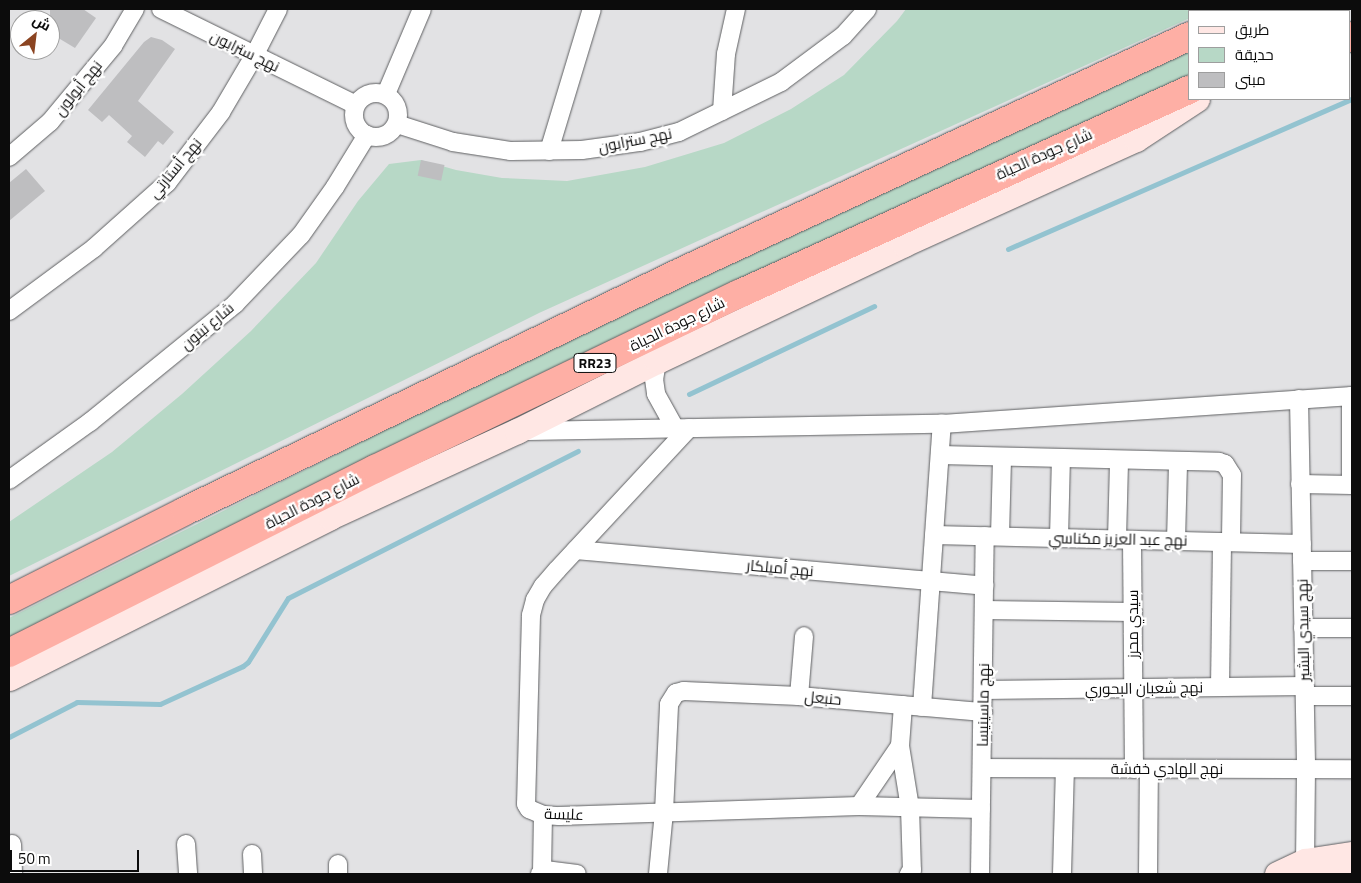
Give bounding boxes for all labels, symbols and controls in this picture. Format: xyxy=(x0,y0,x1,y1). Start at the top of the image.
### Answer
text: ش xyxy=(29,9,55,36)
north arrow xyxy=(10,10,60,60)
legend xyxy=(1188,10,1351,100)
text: طريق xyxy=(1235,18,1269,41)
street label: نهج سترابون xyxy=(208,27,282,75)
text: حديقة xyxy=(1235,43,1274,66)
street label: نهج أبولون xyxy=(50,57,106,119)
text: مبنى xyxy=(1235,68,1266,91)
street label: نهج سترابون xyxy=(597,124,673,156)
street label: شارع جودة الحياة xyxy=(993,125,1095,183)
street label: نهج أستارتي xyxy=(145,134,205,202)
street label: شارع جودة الحياة xyxy=(627,293,727,355)
street label: شارع نبتون xyxy=(177,299,237,353)
road number: RR23 xyxy=(572,352,618,374)
street label: شارع جودة الحياة xyxy=(262,469,362,533)
street label: نهج عبد العزيز مكناسي xyxy=(1048,529,1188,549)
street label: نهج أميلكار xyxy=(746,556,814,580)
street label: نهج سيدي البشير xyxy=(1293,579,1313,681)
street label: سيدي محرز xyxy=(1124,590,1142,658)
street label: نهج ماسينيسا xyxy=(973,663,993,747)
street label: نهج شعبان البحوري xyxy=(1085,678,1203,698)
street label: حنبعل xyxy=(804,687,842,709)
street label: نهج الهادي خفشة xyxy=(1111,760,1223,778)
street label: عليسة xyxy=(544,804,584,824)
scale bar xyxy=(12,840,141,872)
text: 50 m xyxy=(18,847,51,870)

